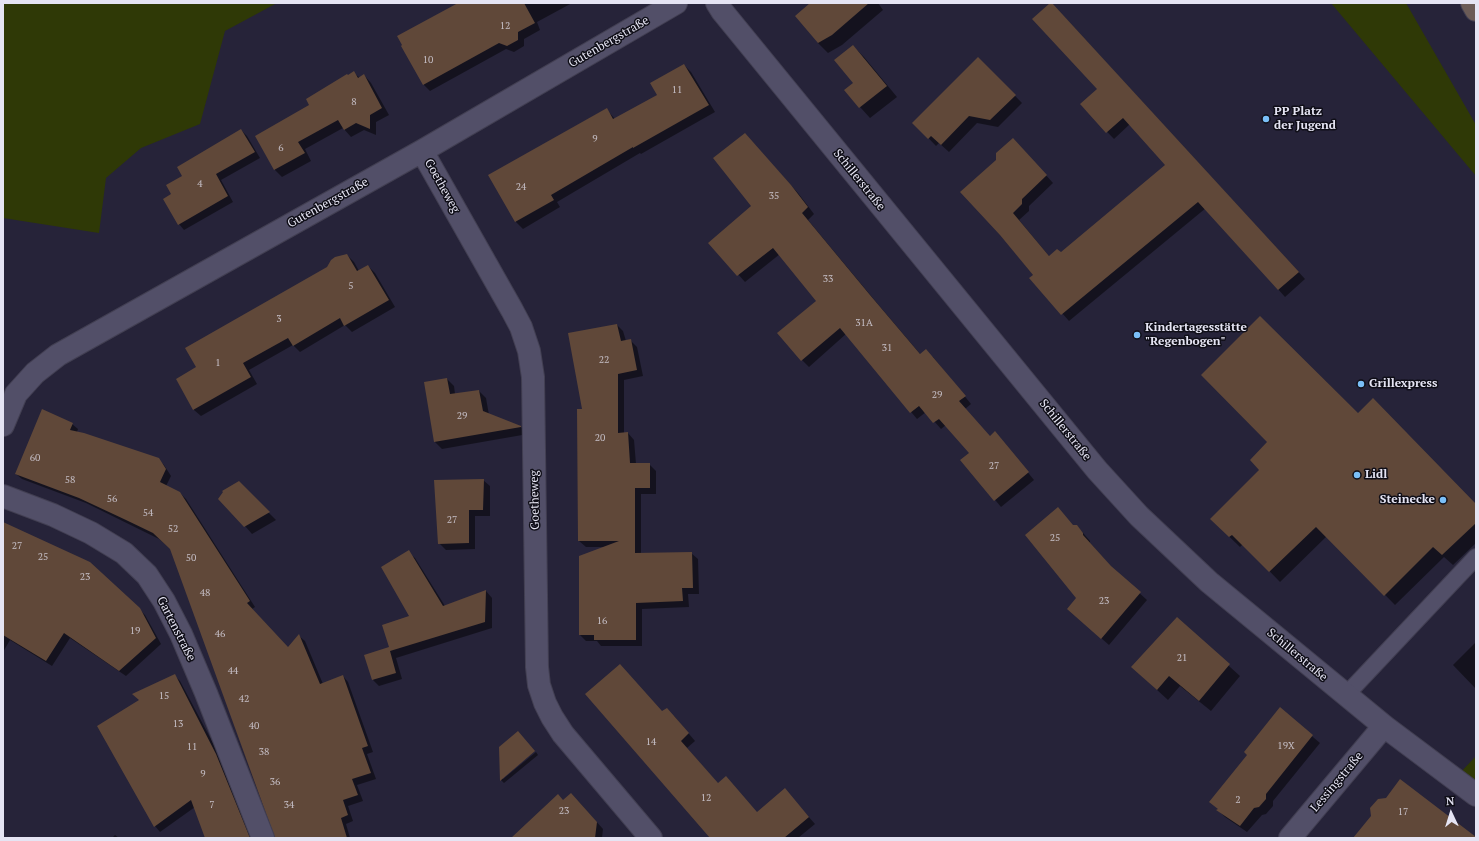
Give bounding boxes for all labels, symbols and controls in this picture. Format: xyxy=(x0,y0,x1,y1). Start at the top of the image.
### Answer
street label: Gutenbergstraße xyxy=(566,13,652,71)
house number: 12 xyxy=(500,20,510,32)
house number: 10 xyxy=(423,54,433,66)
house number: 11 xyxy=(672,84,682,96)
house number: 8 xyxy=(351,96,357,108)
place label: PP Platz der Jugend xyxy=(1274,105,1336,133)
marker: PP Platz der Jugend xyxy=(1261,114,1271,124)
house number: 9 xyxy=(592,133,598,145)
house number: 6 xyxy=(278,142,284,154)
street label: Schillerstraße xyxy=(830,146,888,214)
street label: Goetheweg xyxy=(421,157,463,215)
street label: Gutenbergstraße xyxy=(285,175,371,231)
house number: 4 xyxy=(197,178,203,190)
house number: 24 xyxy=(516,181,526,193)
house number: 35 xyxy=(769,190,779,202)
house number: 33 xyxy=(823,273,833,285)
house number: 5 xyxy=(348,280,354,292)
house number: 3 xyxy=(276,313,282,325)
house number: 31A xyxy=(855,317,873,329)
place label: Kindertagesstätte "Regenbogen" xyxy=(1145,321,1247,349)
marker: Kindertagesstätte "Regenbogen" xyxy=(1132,330,1142,340)
house number: 31 xyxy=(882,342,892,354)
house number: 22 xyxy=(599,354,609,366)
house number: 1 xyxy=(215,357,221,369)
place label: Grillexpress xyxy=(1369,377,1437,391)
marker: Grillexpress xyxy=(1356,379,1366,389)
house number: 29 xyxy=(932,389,942,401)
street label: Schillerstraße xyxy=(1036,396,1094,464)
house number: 29 xyxy=(457,410,467,422)
house number: 20 xyxy=(595,432,605,444)
house number: 60 xyxy=(30,452,40,464)
house number: 27 xyxy=(989,460,999,472)
place label: Lidl xyxy=(1365,468,1387,482)
street label: Goetheweg xyxy=(527,470,543,530)
marker: Lidl xyxy=(1352,470,1362,480)
house number: 58 xyxy=(65,474,75,486)
house number: 56 xyxy=(107,493,117,505)
place label: Steinecke xyxy=(1380,493,1435,507)
marker: Steinecke xyxy=(1438,495,1448,505)
house number: 54 xyxy=(143,507,153,519)
house number: 27 xyxy=(447,514,457,526)
house number: 52 xyxy=(168,523,178,535)
house number: 25 xyxy=(1050,532,1060,544)
house number: 27 xyxy=(12,540,22,552)
house number: 25 xyxy=(38,551,48,563)
house number: 50 xyxy=(186,552,196,564)
house number: 23 xyxy=(80,571,90,583)
house number: 48 xyxy=(200,587,210,599)
street label: Gartenstraße xyxy=(154,594,198,664)
house number: 23 xyxy=(1099,595,1109,607)
house number: 16 xyxy=(597,615,607,627)
house number: 19 xyxy=(130,625,140,637)
street label: Schillerstraße xyxy=(1264,626,1330,684)
house number: 46 xyxy=(215,628,225,640)
house number: 21 xyxy=(1177,652,1187,664)
house number: 44 xyxy=(228,665,238,677)
house number: 15 xyxy=(159,690,169,702)
house number: 42 xyxy=(239,693,249,705)
house number: 13 xyxy=(173,718,183,730)
house number: 40 xyxy=(249,720,259,732)
house number: 14 xyxy=(646,736,656,748)
house number: 19X xyxy=(1277,740,1295,752)
house number: 11 xyxy=(187,741,197,753)
house number: 38 xyxy=(259,746,269,758)
street label: Lessingstraße xyxy=(1308,749,1366,815)
house number: 9 xyxy=(200,768,206,780)
house number: 36 xyxy=(270,776,280,788)
house number: 12 xyxy=(701,792,711,804)
north arrow xyxy=(1431,793,1471,833)
house number: 2 xyxy=(1235,794,1241,806)
text: N xyxy=(1446,794,1455,808)
house number: 7 xyxy=(209,799,215,811)
house number: 34 xyxy=(284,799,294,811)
house number: 23 xyxy=(559,805,569,817)
house number: 17 xyxy=(1398,806,1408,818)

